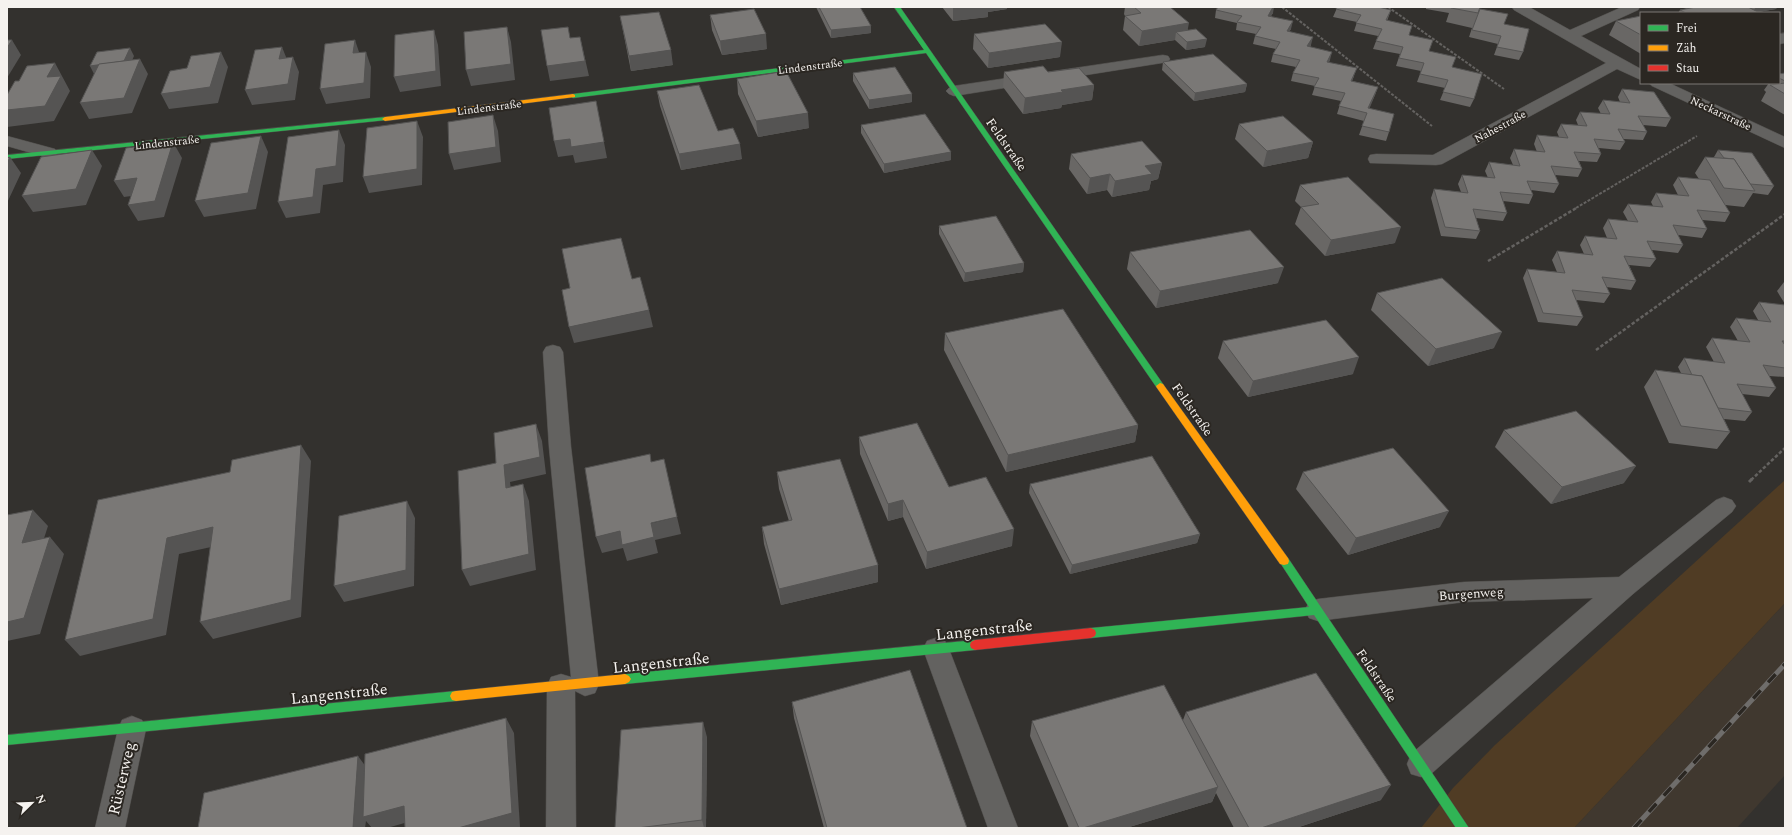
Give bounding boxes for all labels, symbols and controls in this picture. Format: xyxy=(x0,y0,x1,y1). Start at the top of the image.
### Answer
legend xyxy=(1640,12,1780,84)
text: Frei xyxy=(1676,19,1698,38)
text: Zäh xyxy=(1676,39,1697,58)
street label: Lindenstraße xyxy=(777,54,843,79)
text: Stau xyxy=(1676,59,1700,78)
street label: Neckarstraße xyxy=(1687,92,1754,135)
street label: Lindenstraße xyxy=(456,95,522,120)
street label: Nahestraße xyxy=(1471,106,1529,147)
street label: Feldstraße xyxy=(980,114,1032,175)
street label: Lindenstraße xyxy=(134,131,200,154)
street label: Feldstraße xyxy=(1166,379,1218,440)
street label: Burgenweg xyxy=(1438,582,1504,606)
street label: Langenstraße xyxy=(935,613,1034,647)
street label: Feldstraße xyxy=(1351,645,1402,706)
street label: Langenstraße xyxy=(612,646,711,680)
street label: Langenstraße xyxy=(290,677,389,711)
street label: Rüsterweg xyxy=(102,739,142,817)
north arrow xyxy=(12,783,52,823)
text: N xyxy=(31,792,50,807)

